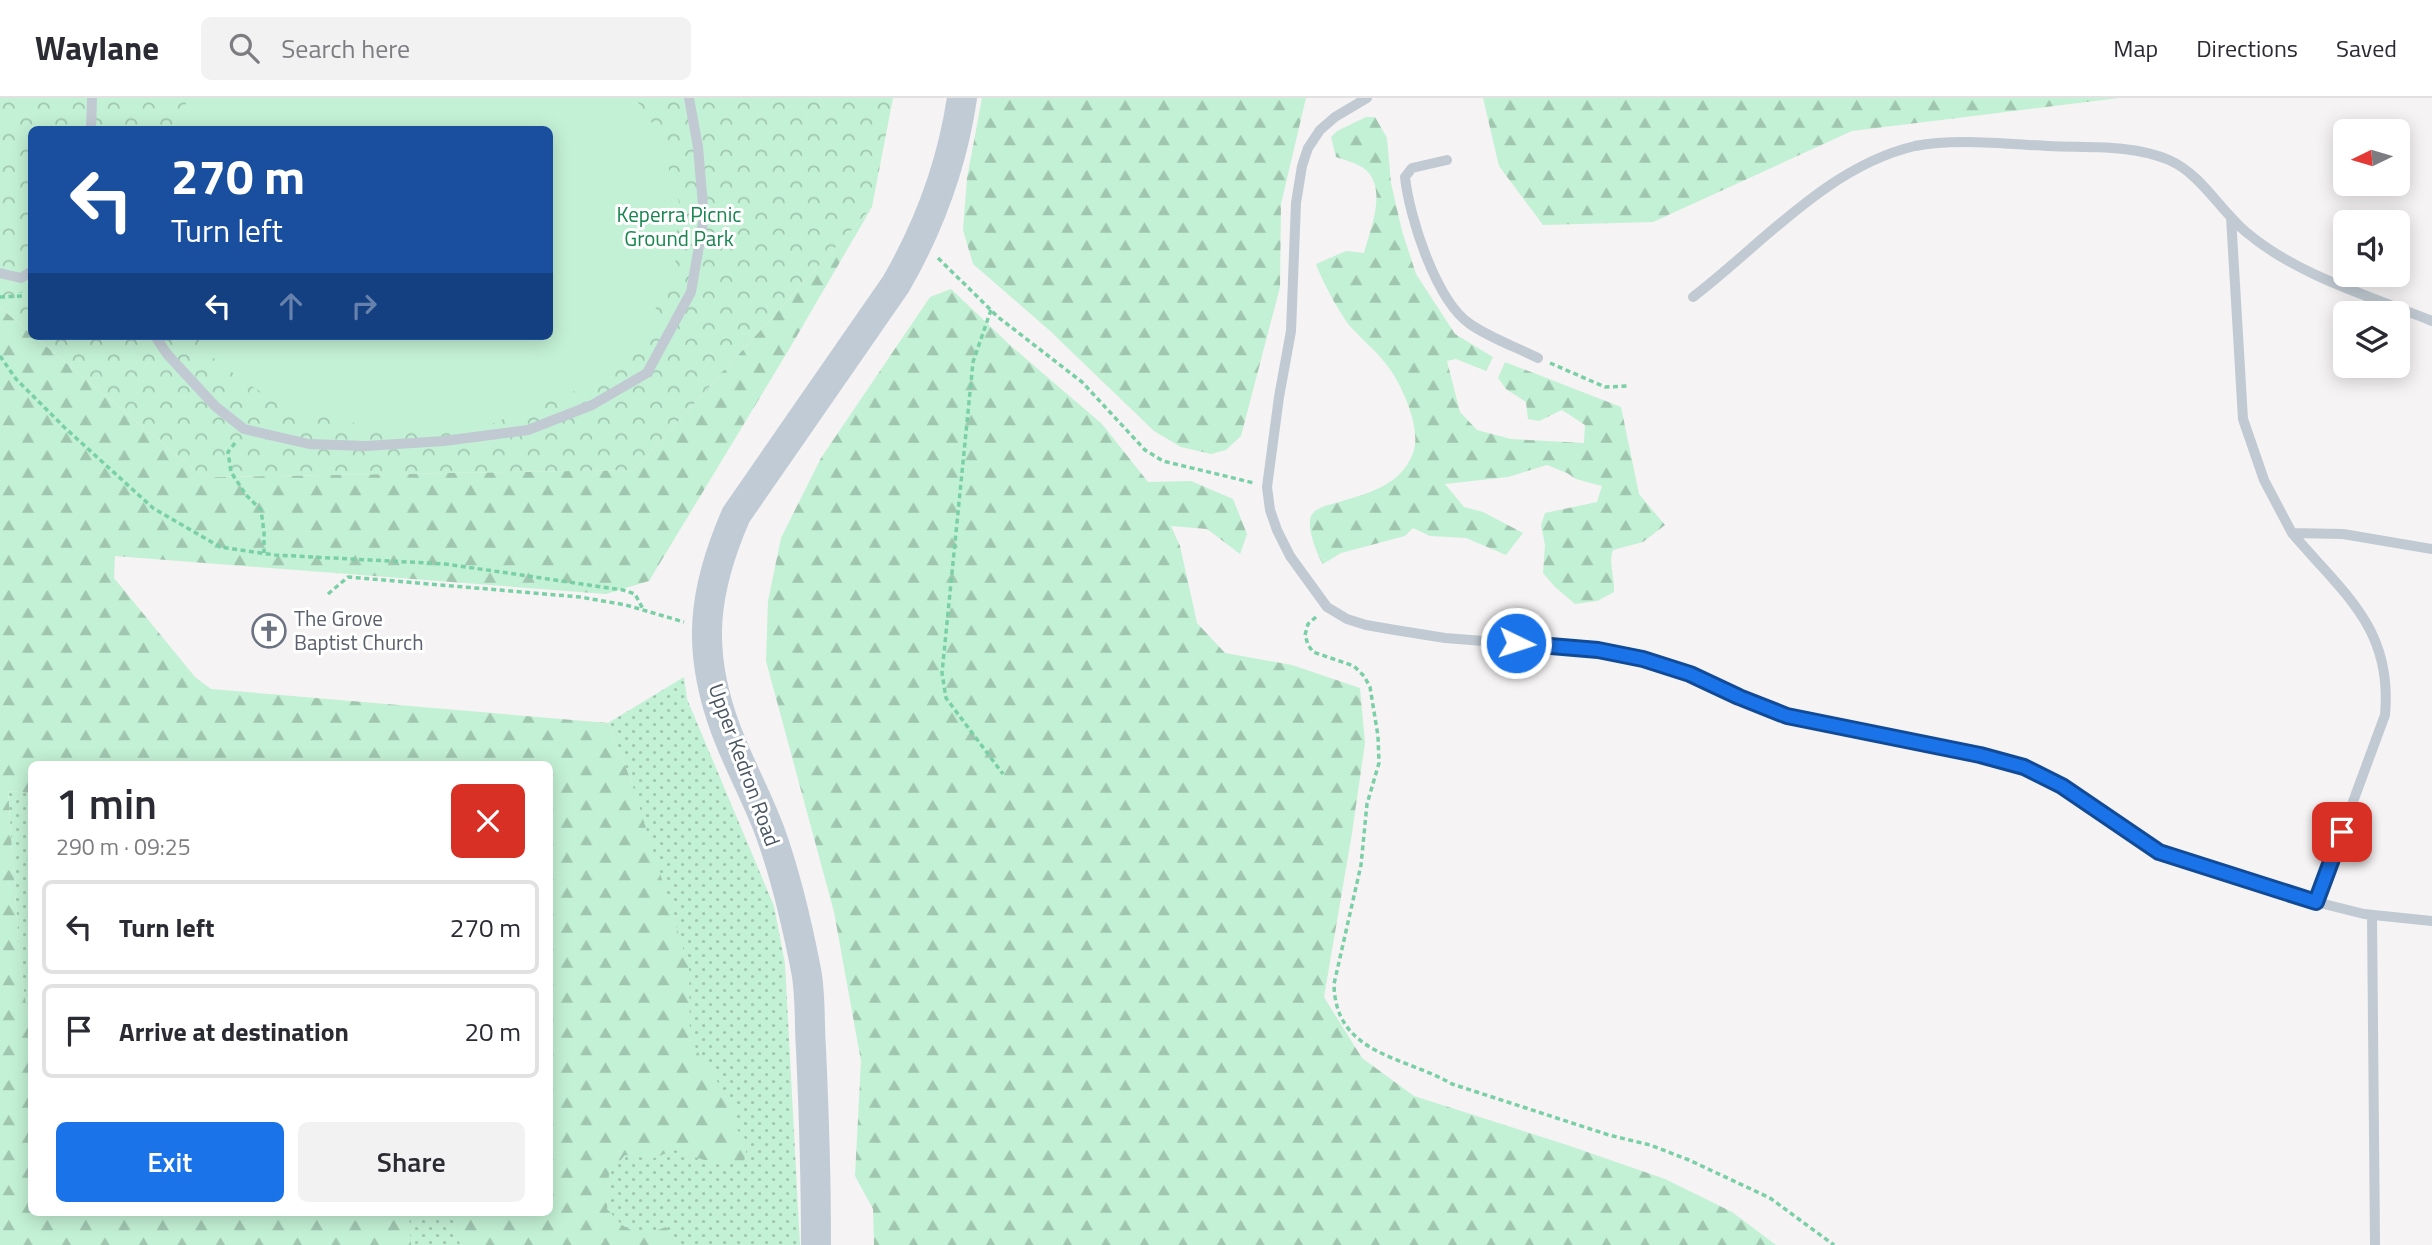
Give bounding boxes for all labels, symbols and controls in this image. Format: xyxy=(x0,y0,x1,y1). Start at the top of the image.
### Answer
search box xyxy=(201,17,691,80)
text: Waylane xyxy=(35,23,159,73)
icon: search xyxy=(225,29,263,67)
text: Search here xyxy=(281,29,410,68)
text: Map xyxy=(2113,30,2158,66)
text: Directions xyxy=(2196,30,2298,66)
text: Saved xyxy=(2336,30,2397,66)
north arrow xyxy=(2333,119,2410,196)
map controls xyxy=(2333,119,2410,378)
text: 270 m xyxy=(171,138,305,213)
icon: left xyxy=(56,154,147,245)
park label: Keperra Picnic Ground Park xyxy=(617,198,741,254)
text: Turn left xyxy=(171,206,283,254)
button: sound xyxy=(2333,210,2410,287)
icon: left xyxy=(199,287,237,325)
icon: ahead xyxy=(272,287,310,325)
icon: right xyxy=(345,287,383,325)
button: layers xyxy=(2333,301,2410,378)
place label: The Grove Baptist Church xyxy=(294,602,424,658)
position arrow xyxy=(1479,606,1553,680)
church icon: The Grove Baptist Church xyxy=(250,612,288,650)
street label: Upper Kedron Road xyxy=(701,679,789,850)
text: 1 min xyxy=(56,771,157,835)
button: close xyxy=(451,784,525,858)
pin xyxy=(2312,802,2372,862)
icon: arrive xyxy=(2323,813,2361,851)
text: 290 m · 09:25 xyxy=(56,829,191,864)
icon: left xyxy=(60,908,98,946)
text: Turn left xyxy=(119,908,214,947)
text: 270 m xyxy=(450,908,521,947)
icon: arrive xyxy=(60,1012,98,1050)
text: Arrive at destination xyxy=(119,1012,349,1051)
text: 20 m xyxy=(464,1012,521,1051)
button: Exit xyxy=(56,1122,284,1202)
button: Share xyxy=(298,1122,525,1202)

